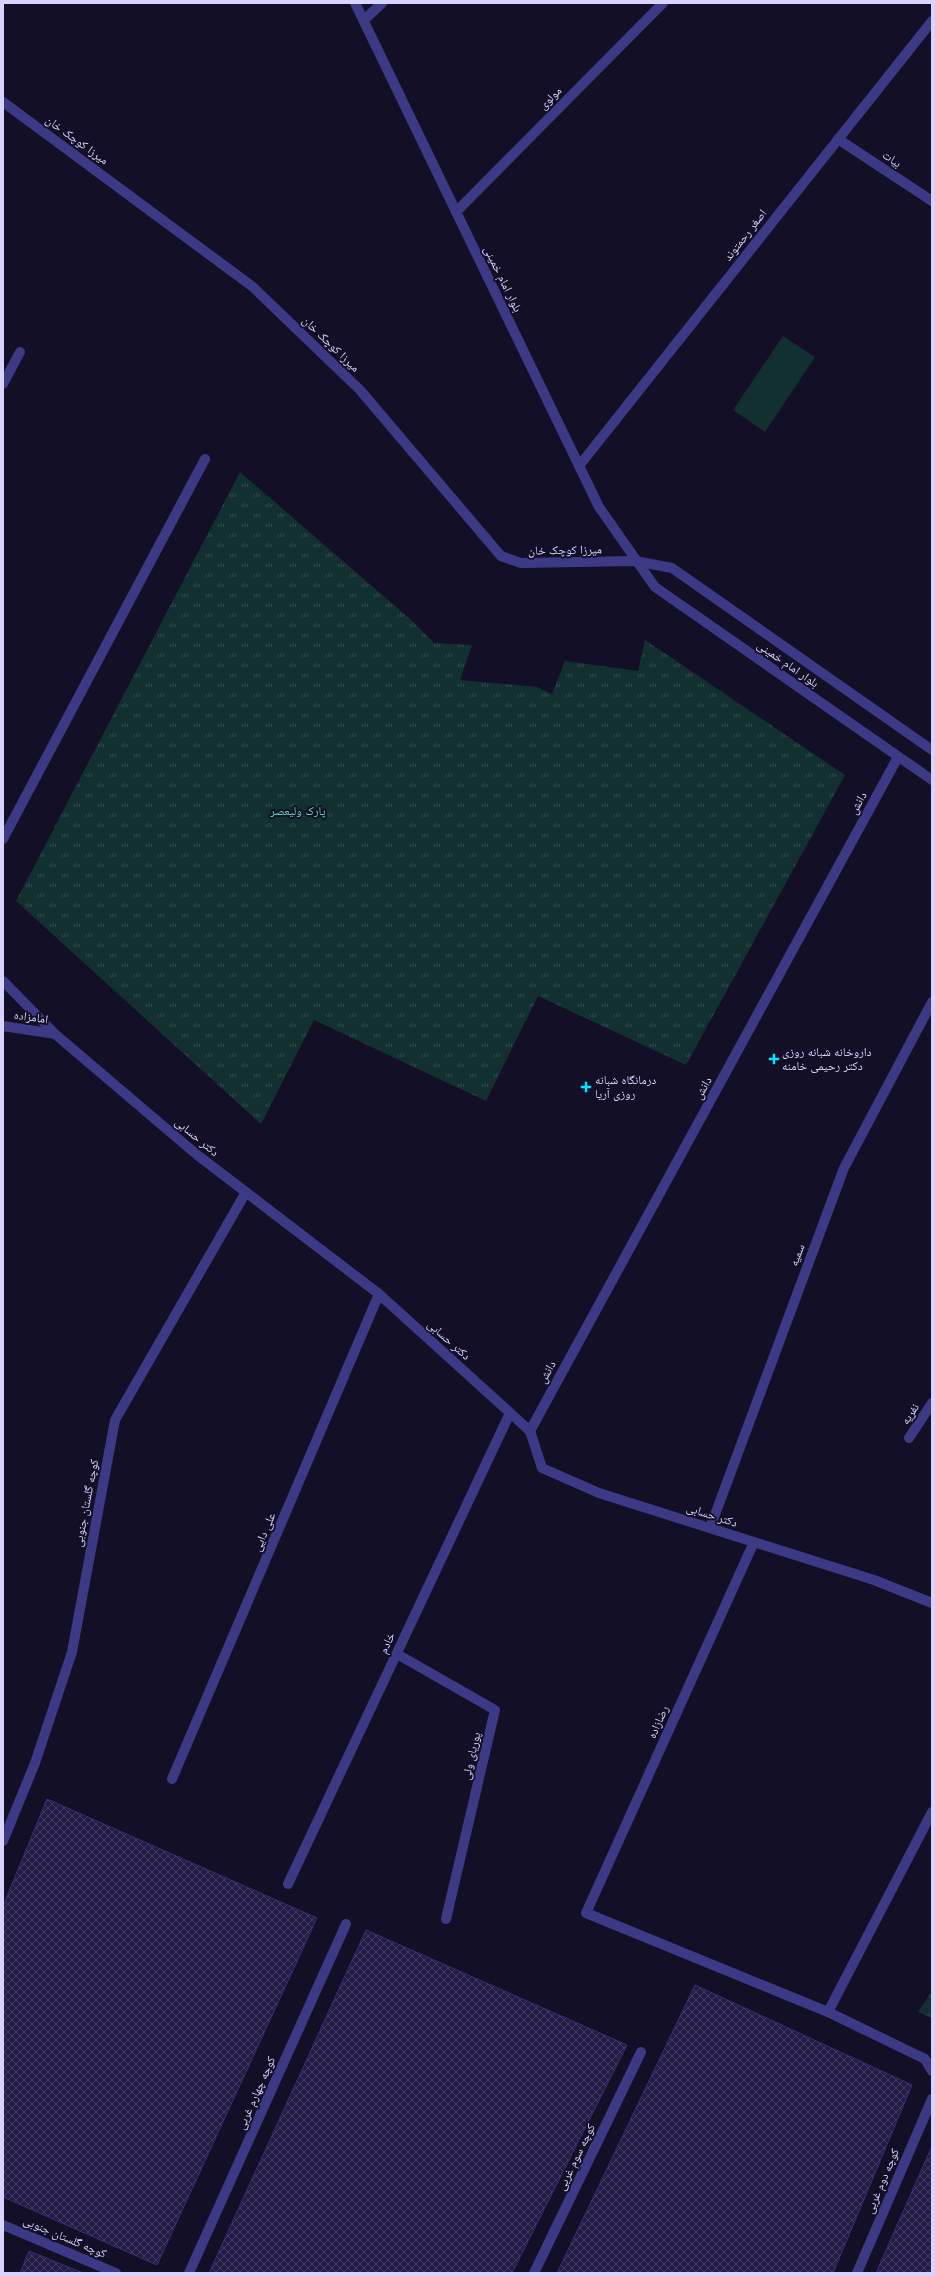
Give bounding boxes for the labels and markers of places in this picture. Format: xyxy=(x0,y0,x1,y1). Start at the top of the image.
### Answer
place label: داروخانه شبانه روزی دکتر رحیمی خامنه xyxy=(782,1045,872,1073)
marker: داروخانه شبانه روزی دکتر رحیمی خامنه xyxy=(769,1054,779,1064)
place label: درمانگاه شبانه روزی آریا xyxy=(595,1073,656,1101)
marker: درمانگاه شبانه روزی آریا xyxy=(580,1081,592,1093)

